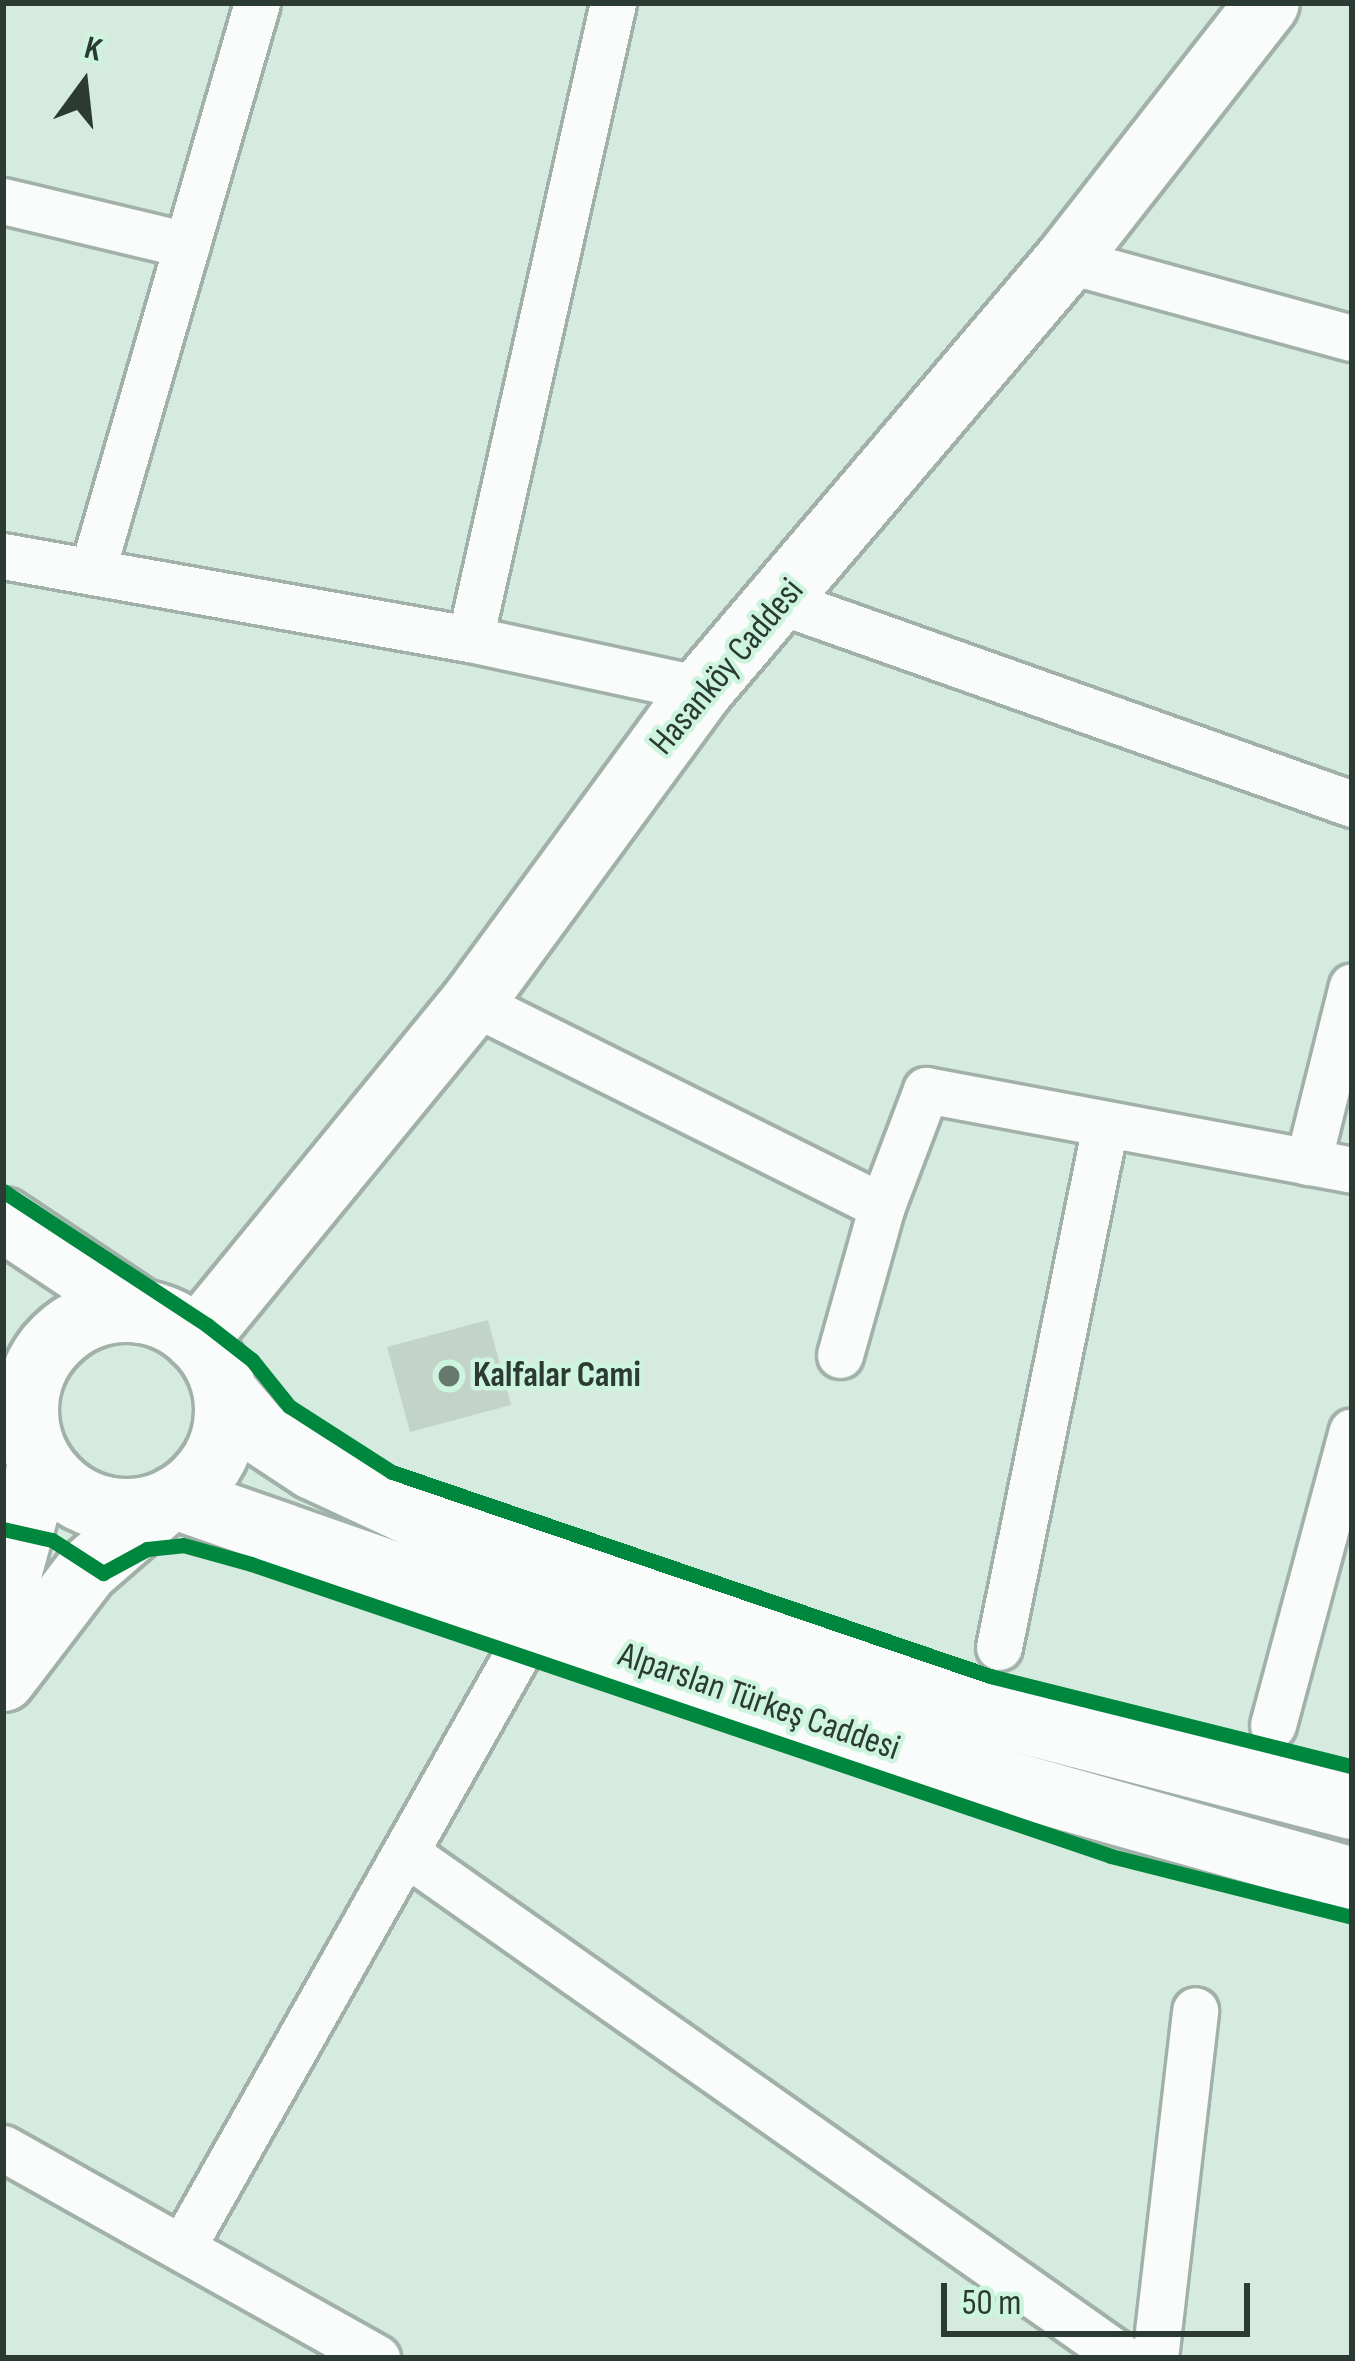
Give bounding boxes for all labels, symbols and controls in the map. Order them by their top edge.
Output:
north arrow [24,24,144,144]
text: K [80,28,106,71]
street label: Hasanköy Caddesi [641,570,813,764]
place label: Kalfalar Cami [473,1354,641,1398]
marker: Kalfalar Cami [436,1363,462,1389]
street label: Alparslan Türkeş Caddesi [613,1634,905,1770]
scale bar [947,2259,1256,2333]
text: 50 m [962,2282,1021,2325]

